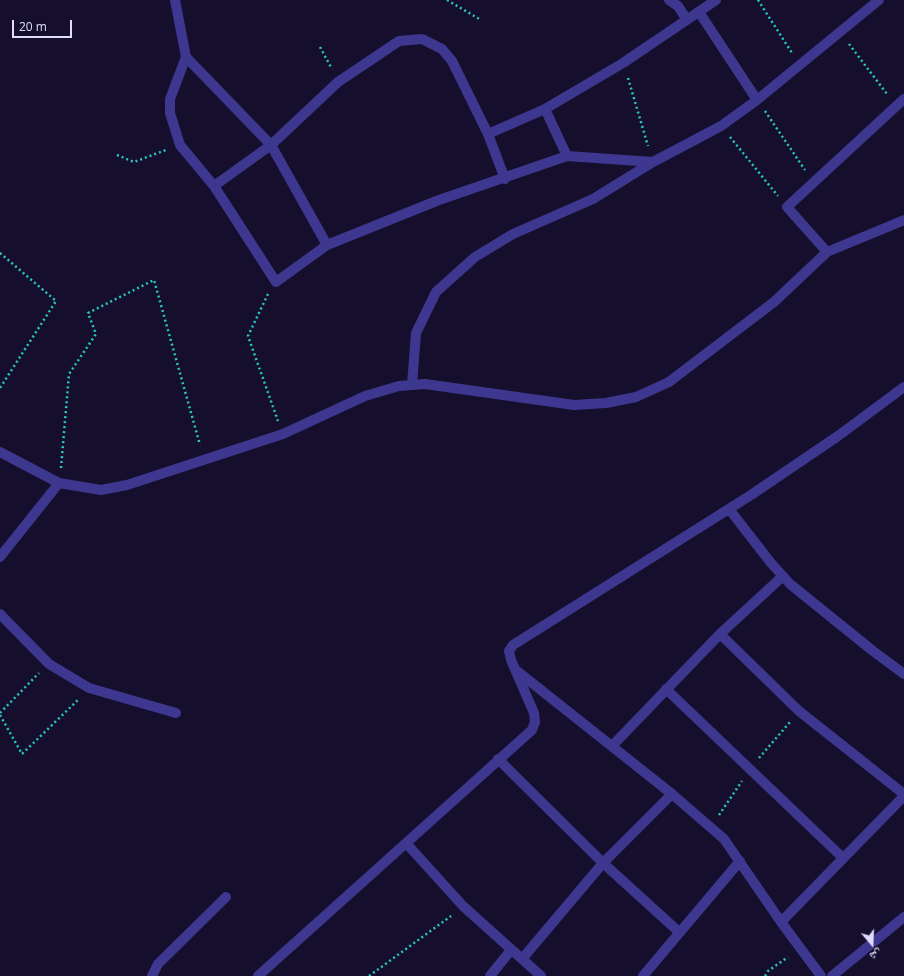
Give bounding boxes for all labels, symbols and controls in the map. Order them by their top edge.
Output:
scale bar [14,12,74,38]
text: 20 m [19,18,47,35]
north arrow [852,924,892,964]
text: ش [868,947,884,965]

